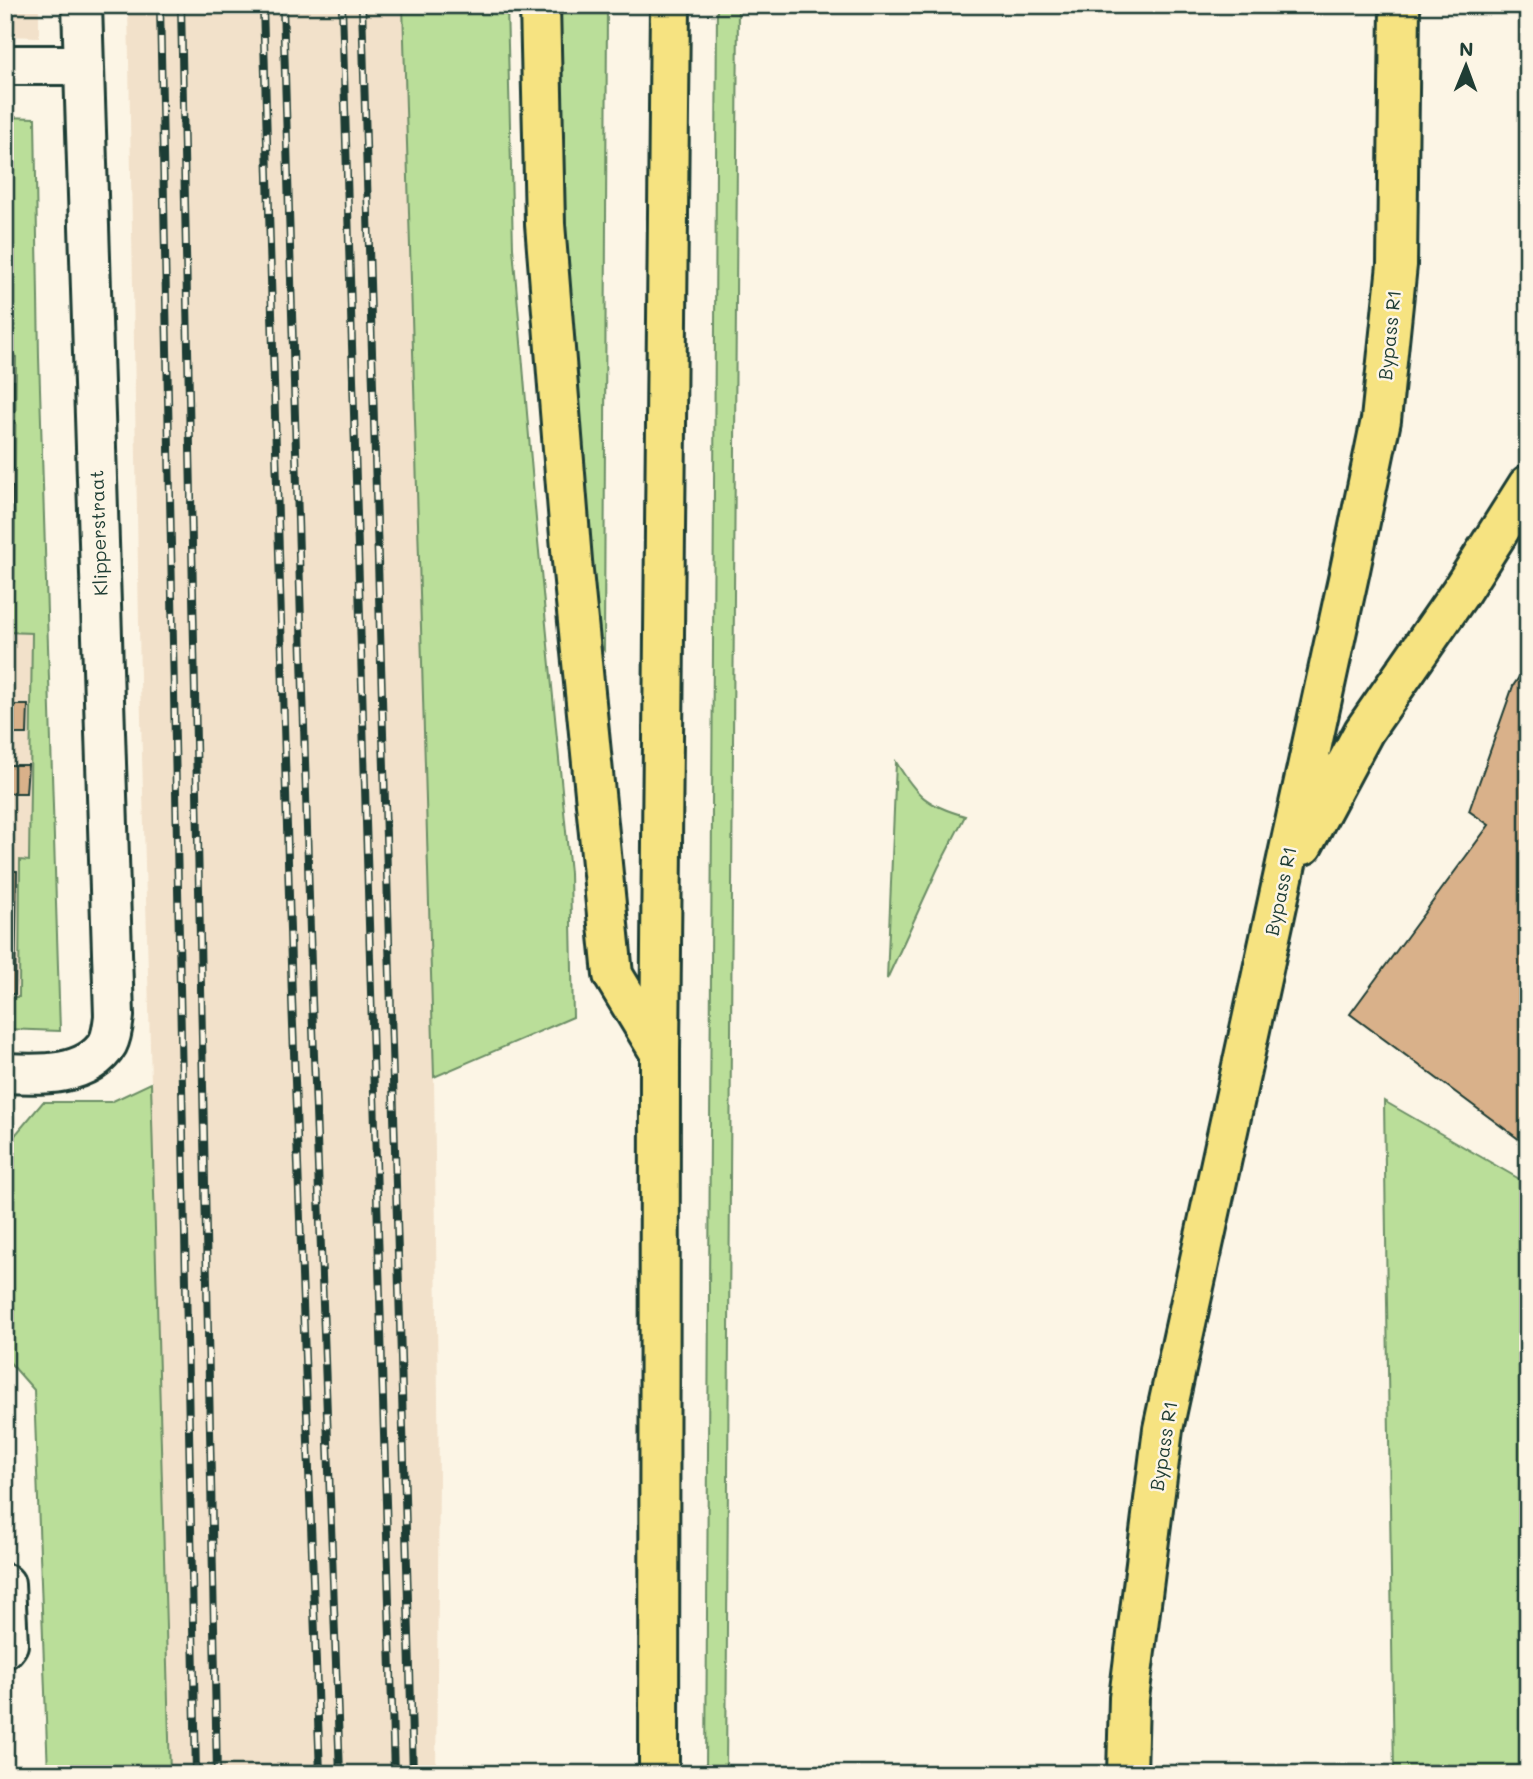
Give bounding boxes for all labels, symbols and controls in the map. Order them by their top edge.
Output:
north arrow [1432,32,1502,102]
text: N [1459,36,1474,61]
street label: Bypass R1 [1372,289,1406,381]
street label: Klipperstraat [83,470,113,596]
street label: Bypass R1 [1258,844,1302,938]
street label: Bypass R1 [1144,1399,1182,1493]

